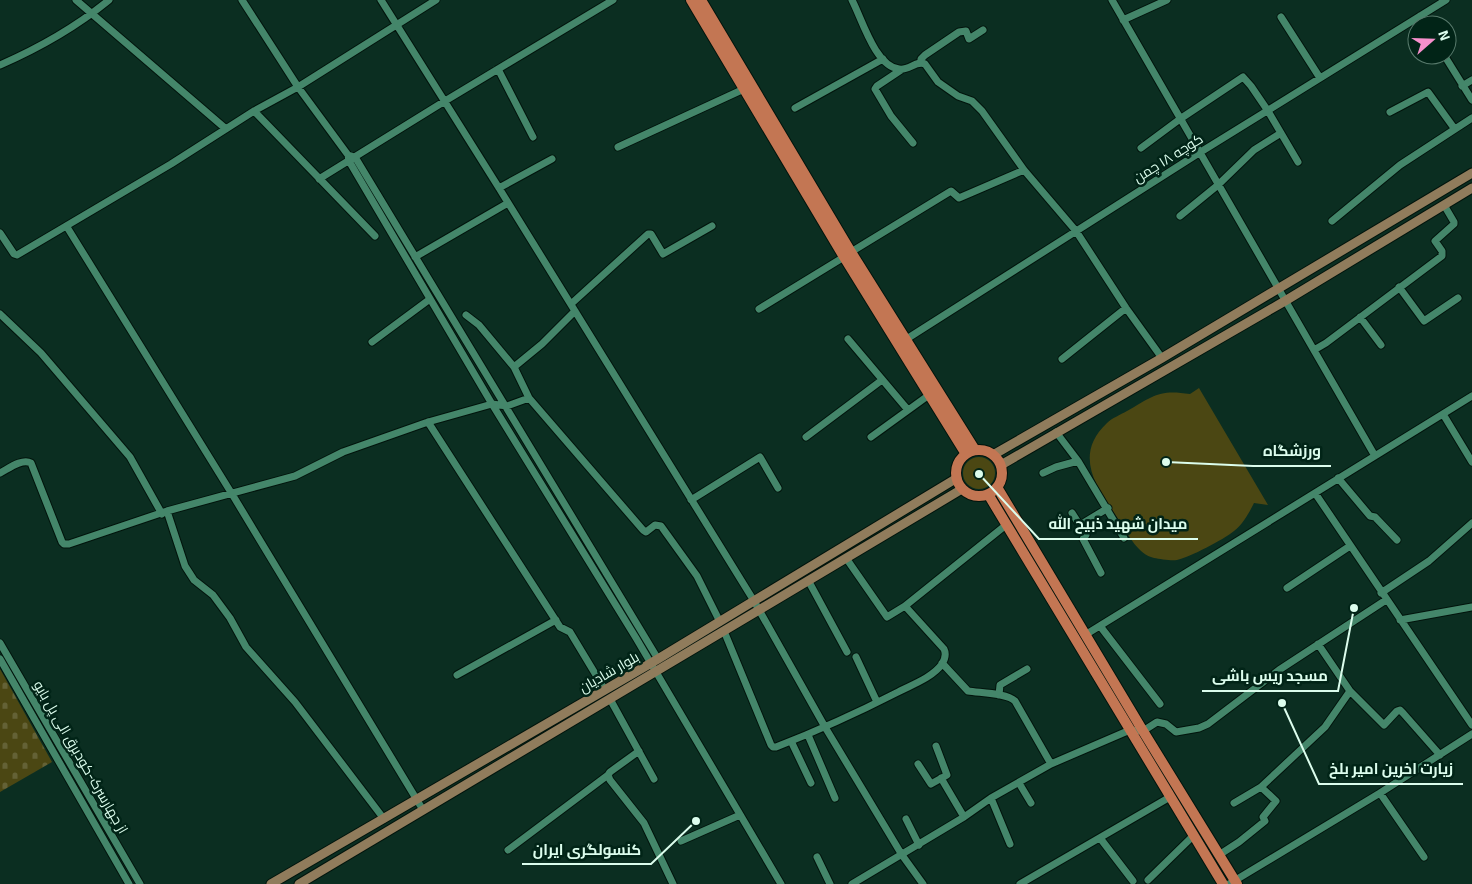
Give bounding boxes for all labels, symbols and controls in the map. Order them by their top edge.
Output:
north arrow [1407,15,1457,65]
text: N [1430,27,1458,44]
street label: كوچه ١٨ چمن [1128,126,1208,190]
callout: ورزشگاه [1253,436,1331,466]
text: ورزشگاه [1263,436,1321,465]
callout: میدان شهید ذبیح الله [1039,509,1198,539]
text: میدان شهید ذبیح الله [1049,509,1187,538]
street label: بلوار شادیان [574,644,644,700]
callout: مسجد ریس باشی [1202,661,1338,691]
text: مسجد ریس باشی [1212,661,1328,690]
street label: از جهارسرک-کودبرق الی پل بایو [26,675,136,839]
callout: زیارت اخرین امیر بلخ [1319,754,1463,784]
text: زیارت اخرین امیر بلخ [1329,754,1453,783]
callout: کنسولگری ایران [522,834,651,864]
text: کنسولگری ایران [533,835,641,864]

